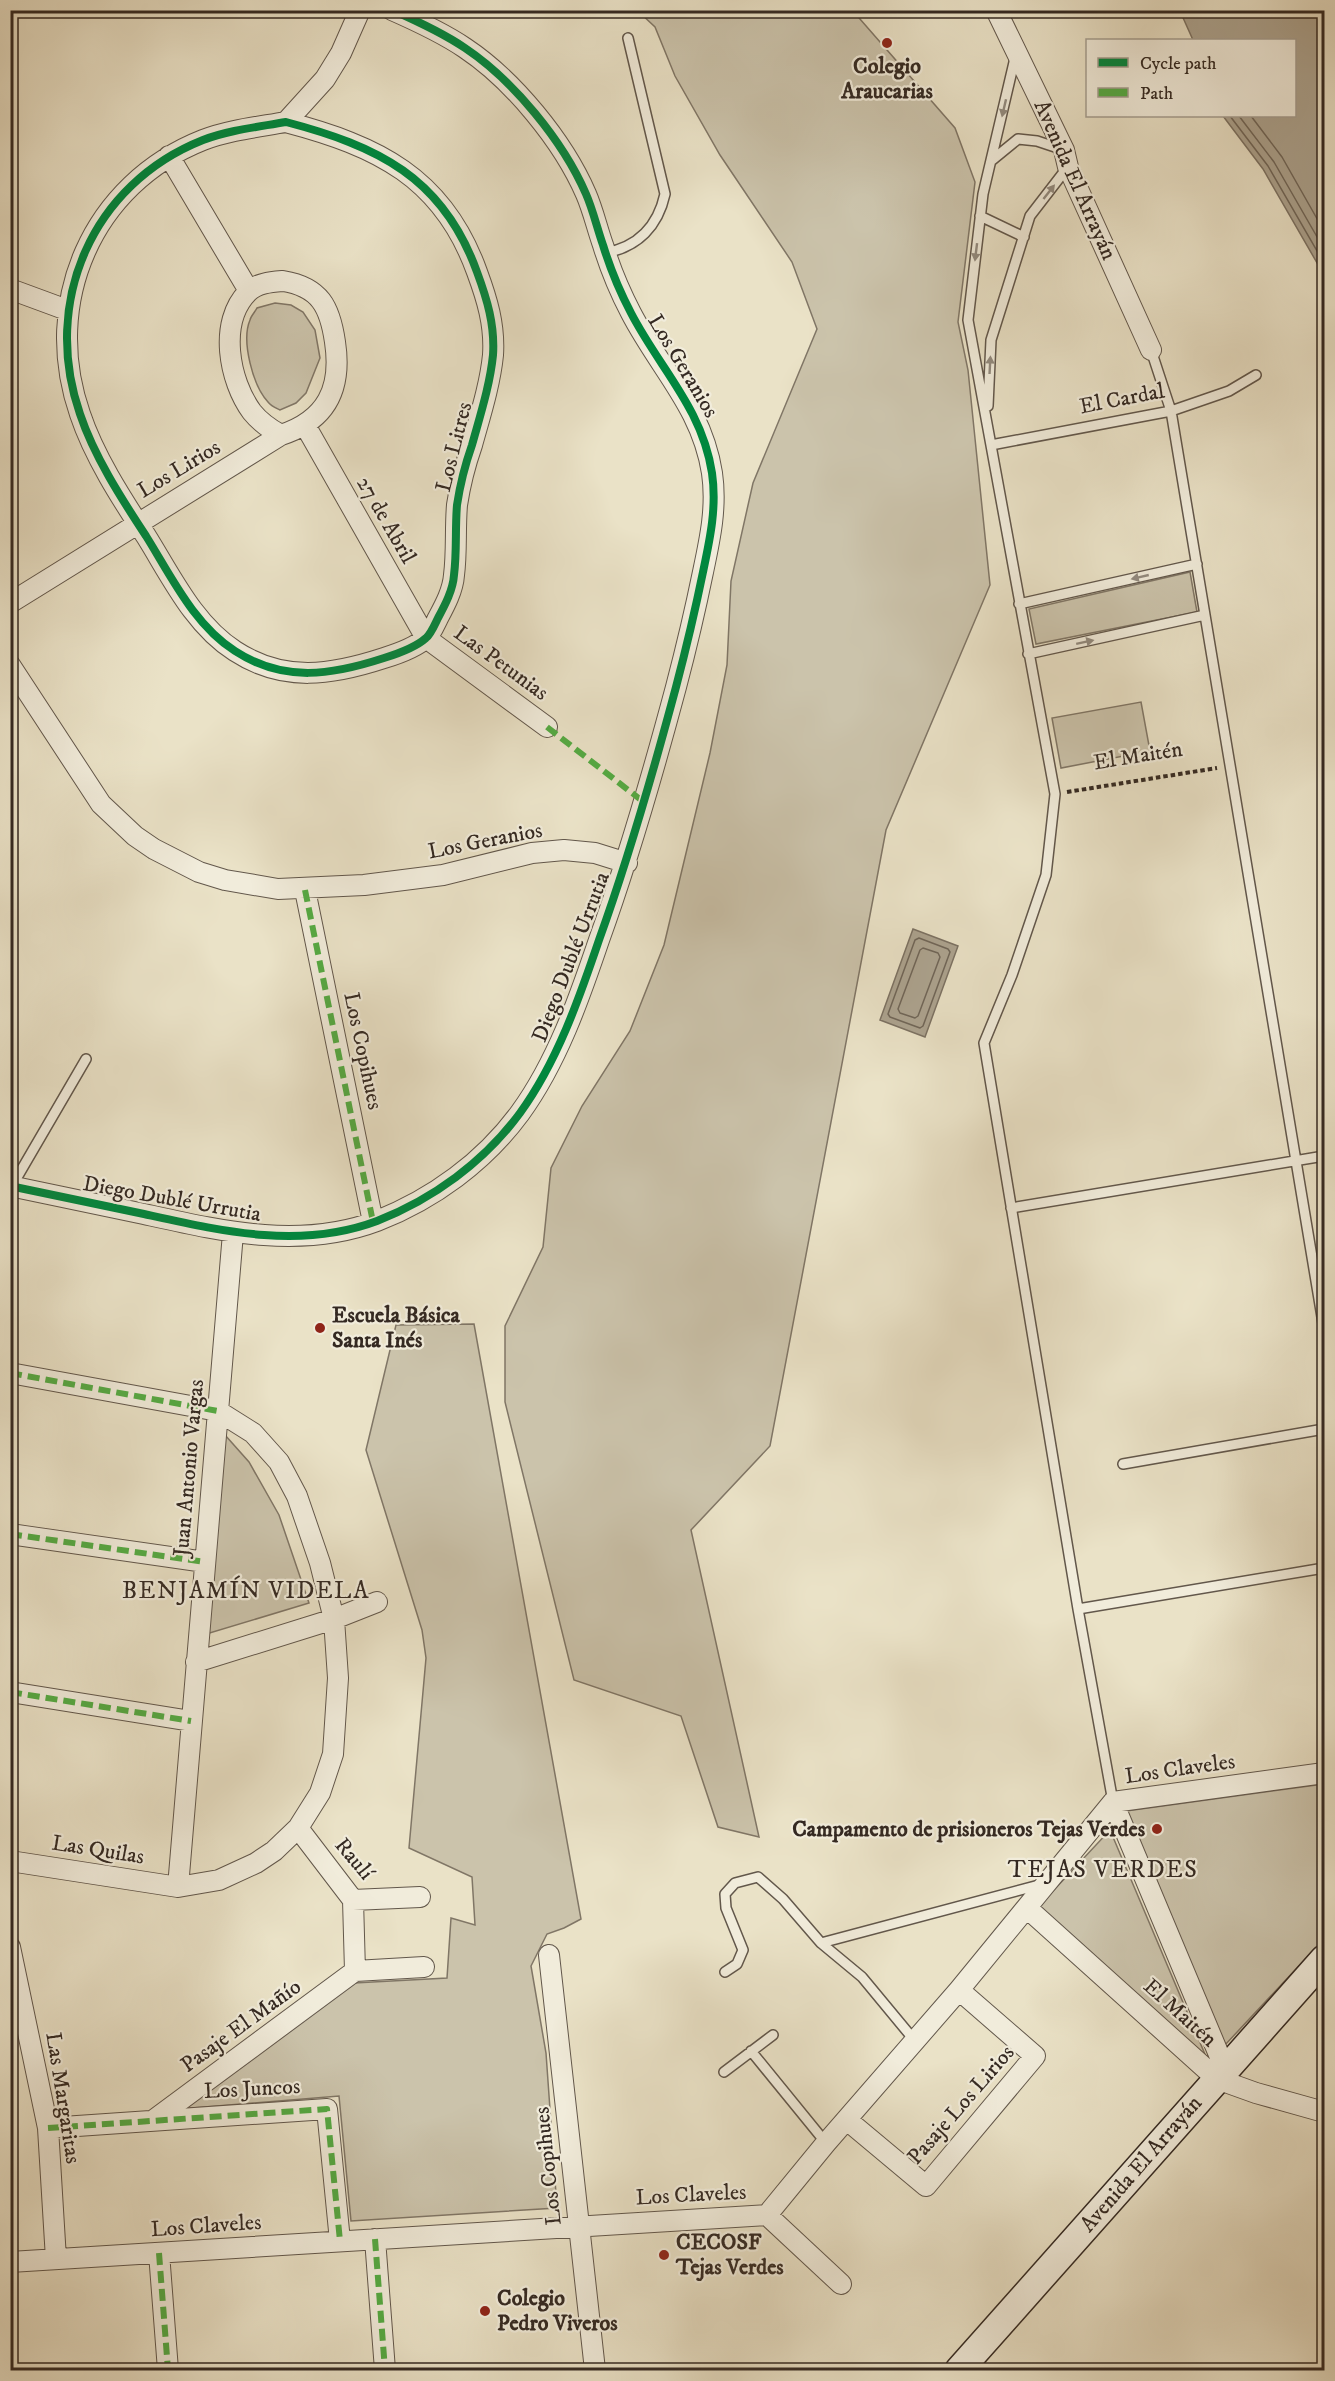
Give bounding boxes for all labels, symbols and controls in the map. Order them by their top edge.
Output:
marker: Colegio Araucarias [880,36,894,50]
legend [1086,39,1296,117]
place label: Colegio Araucarias [840,53,933,105]
text: Cycle path [1140,53,1217,75]
text: Path [1140,83,1174,105]
street label: Avenida El Arrayán [1028,96,1123,265]
one-way arrow [998,98,1008,117]
one-way arrow [1043,184,1055,199]
one-way arrow [971,243,981,262]
street label: Los Geranios [642,309,724,423]
one-way arrow [985,355,994,374]
street label: El Cardal [1077,377,1167,420]
street label: Los Litres [430,399,478,495]
street label: Los Lirios [133,434,225,504]
street label: 27 de Abril [350,472,422,569]
one-way arrow [1131,572,1149,582]
street label: Las Petunias [448,620,554,706]
one-way arrow [1076,636,1094,646]
street label: El Maitén [1092,736,1185,776]
street label: Los Geranios [426,817,544,865]
street label: Diego Dublé Urrutia [526,867,616,1046]
street label: Los Copihues [337,990,389,1112]
street label: Diego Dublé Urrutia [81,1170,264,1228]
place label: Escuela Básica Santa Inés [332,1302,461,1354]
marker: Escuela Básica Santa Inés [313,1321,327,1335]
street label: Juan Antonio Vargas [168,1378,210,1560]
district label: BENJAMÍN VIDELA [122,1575,370,1606]
street label: Los Claveles [1123,1748,1237,1790]
place label: Campamento de prisioneros Tejas Verdes [792,1816,1146,1844]
marker: Campamento de prisioneros Tejas Verdes [1150,1822,1164,1836]
street label: Las Quilas [50,1829,146,1871]
street label: Raulí [329,1832,380,1887]
district label: TEJAS VERDES [1008,1855,1198,1885]
street label: Pasaje El Mañío [176,1973,306,2079]
street label: El Maitén [1138,1973,1223,2053]
street label: Las Margaritas [39,2030,87,2166]
street label: Pasaje Los Lirios [902,2040,1020,2170]
street label: Los Juncos [203,2073,301,2105]
street label: Avenida El Arrayán [1074,2090,1208,2238]
street label: Los Copihues [528,2105,568,2227]
street label: Los Claveles [635,2179,747,2211]
street label: Los Claveles [150,2209,262,2243]
place label: CECOSF Tejas Verdes [675,2229,784,2282]
marker: CECOSF Tejas Verdes [657,2248,671,2262]
place label: Colegio Pedro Viveros [497,2285,618,2337]
marker: Colegio Pedro Viveros [478,2304,492,2318]

